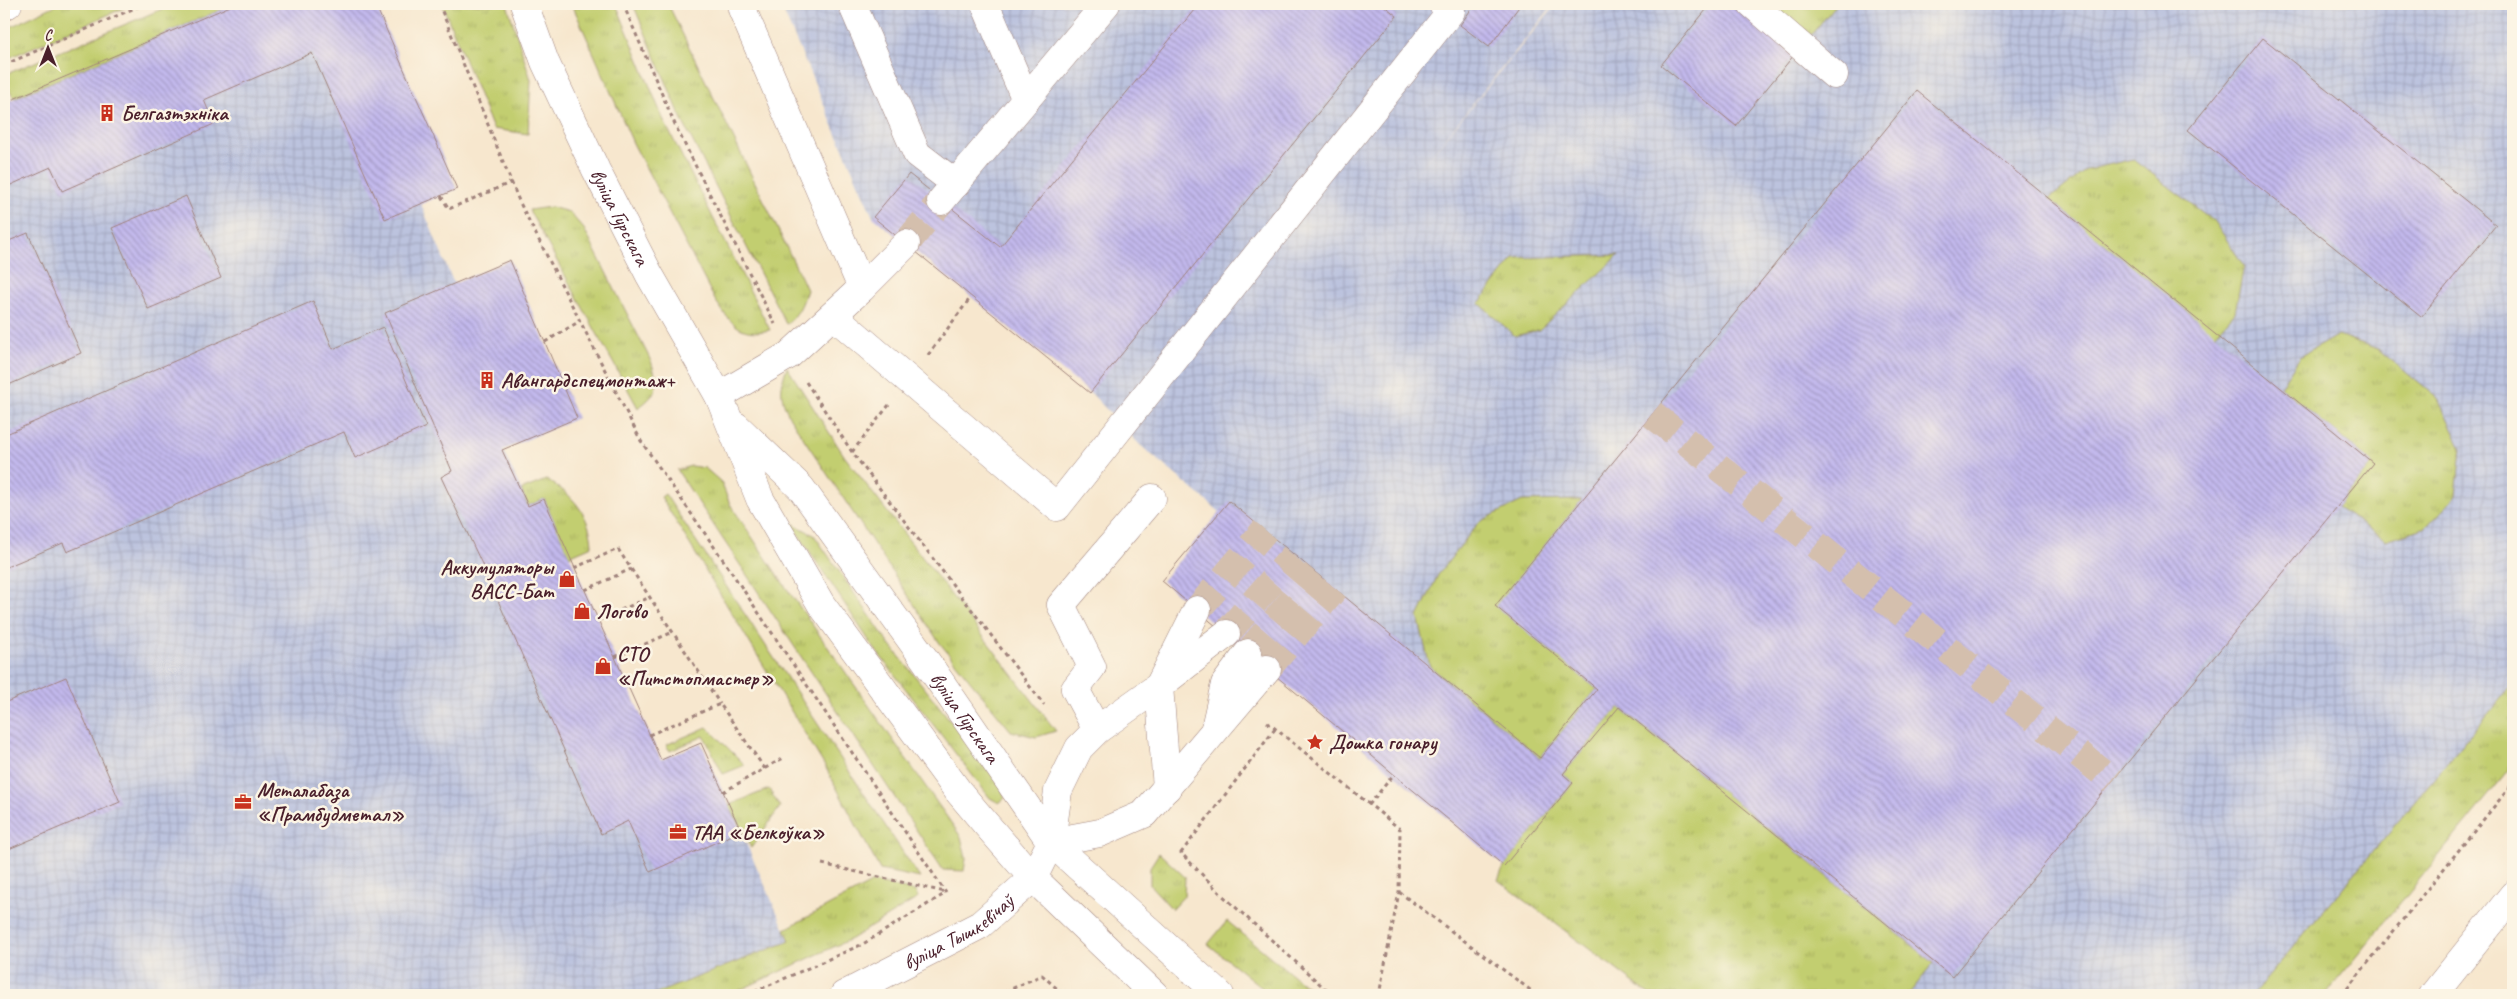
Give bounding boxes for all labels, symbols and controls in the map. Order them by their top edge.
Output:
north arrow [22,22,72,72]
text: С [45,27,54,44]
place label: Белгазтэхніка [121,100,229,126]
building icon: Белгазтэхніка [97,103,117,123]
street label: вуліца Гурскага [585,164,656,272]
place label: Авангардспецмонтаж+ [501,367,676,393]
building icon: Авангардспецмонтаж+ [477,370,497,390]
place label: Аккумуляторы ВАСС-Бат [440,554,555,604]
shop icon: Аккумуляторы ВАСС-Бат [557,569,577,589]
place label: Логово [596,598,649,624]
shop icon: Логово [572,601,592,621]
place label: СТО «Питстопмастер» [617,641,774,691]
shop icon: СТО «Питстопмастер» [593,656,613,676]
street label: вуліца Гурскага [924,667,1007,770]
place label: Дошка гонару [1329,729,1439,756]
place icon: Дошка гонару [1305,732,1325,752]
place label: Металабаза «Прамбудметал» [257,777,404,828]
office icon: Металабаза «Прамбудметал» [233,792,253,812]
place label: ТАА «Белкоўка» [692,819,825,845]
office icon: ТАА «Белкоўка» [668,822,688,842]
street label: вуліца Тышкевічаў [899,887,1020,975]

